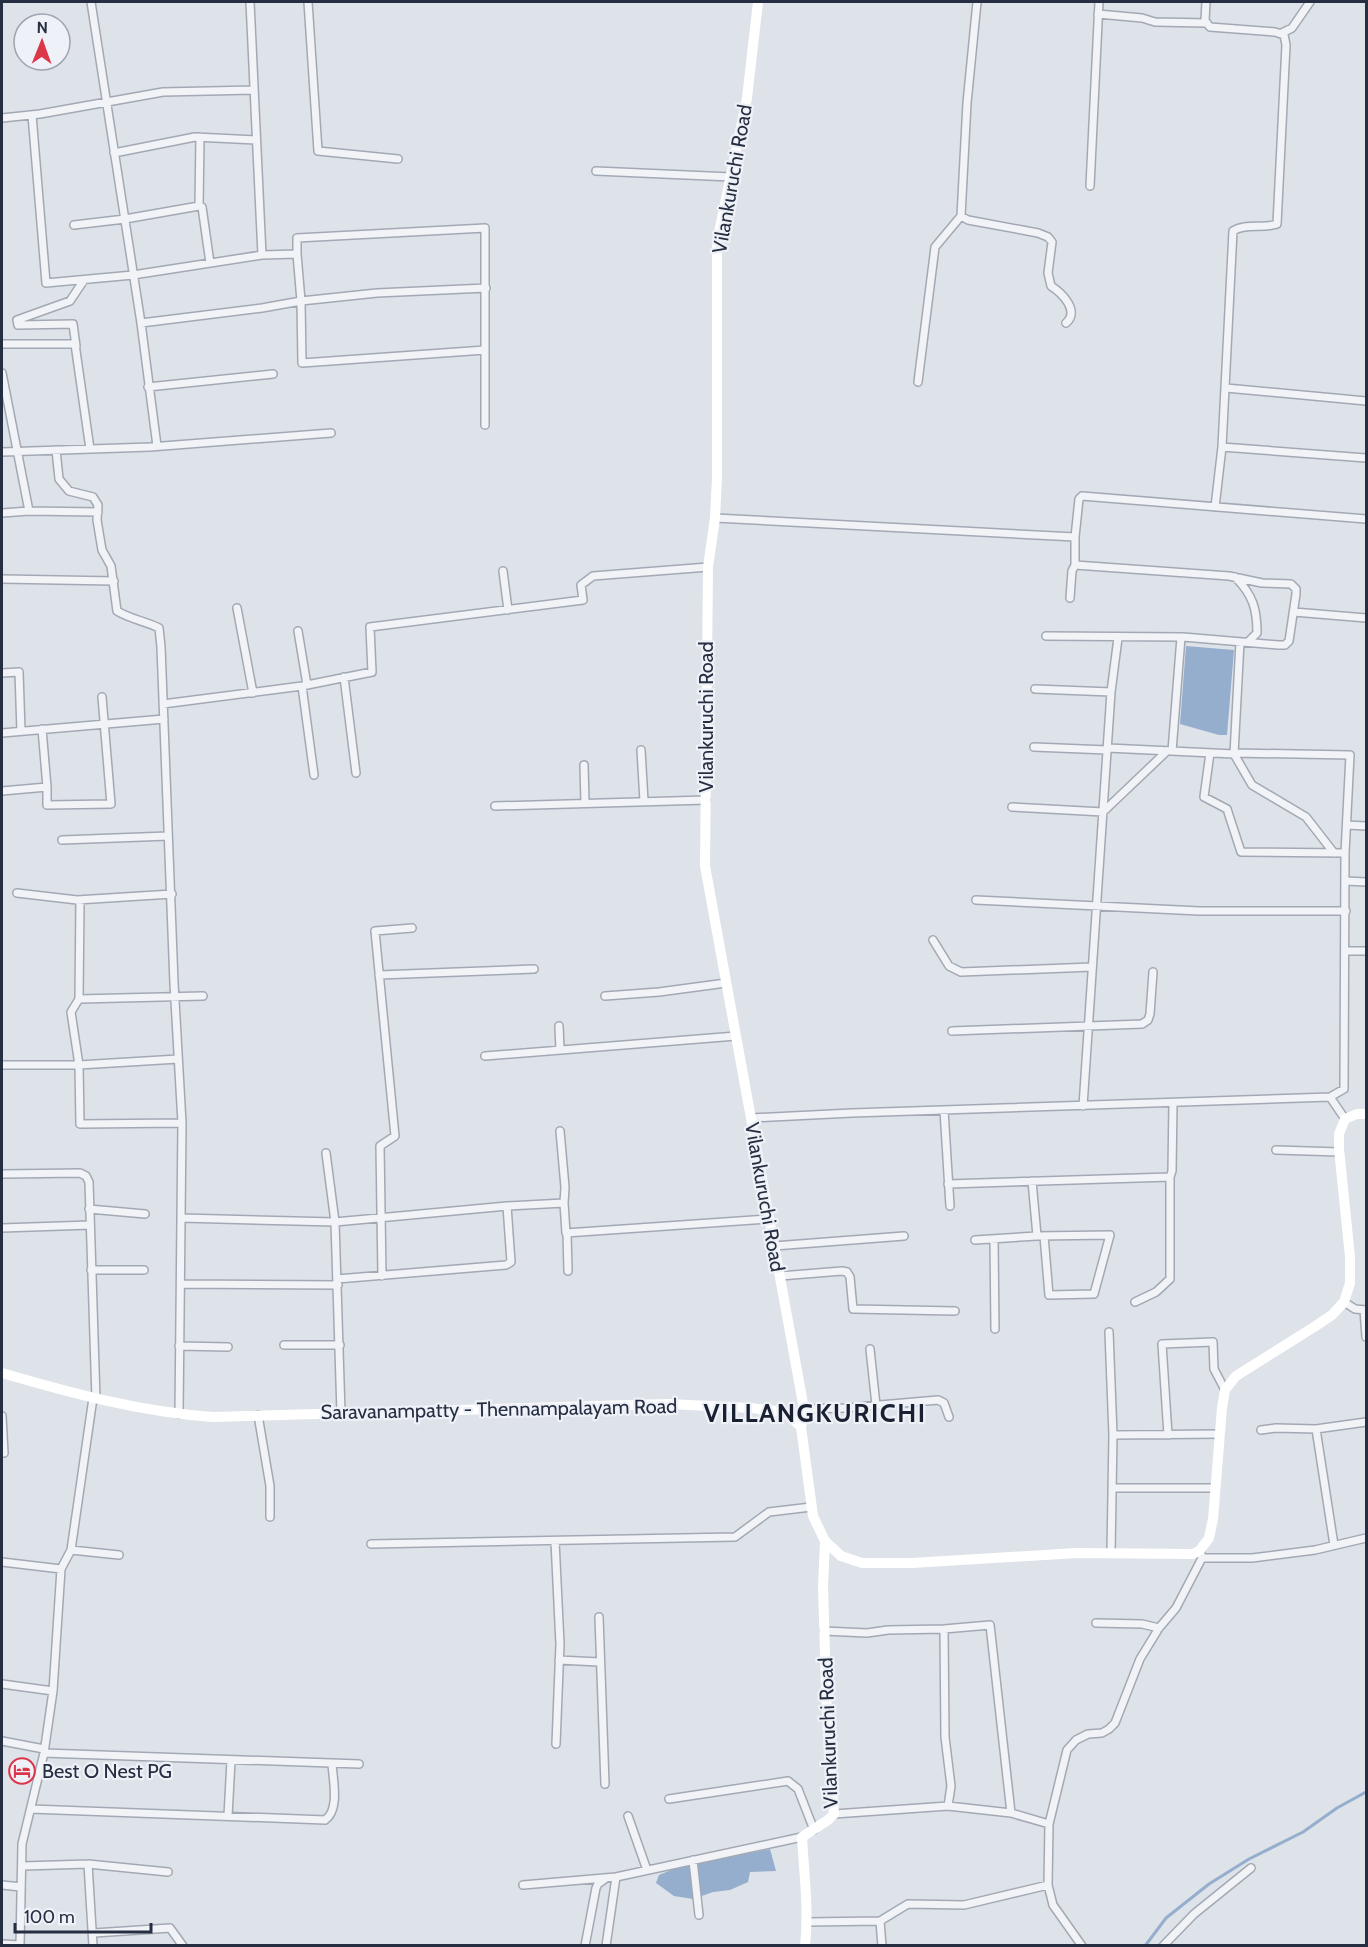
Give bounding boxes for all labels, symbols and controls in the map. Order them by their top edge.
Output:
north arrow [12,12,72,72]
text: N [36,18,48,37]
street label: Vilankuruchi Road [707,103,757,255]
street label: Vilankuruchi Road [694,641,718,793]
street label: Vilankuruchi Road [740,1121,790,1273]
street label: Saravanampatty - Thennampalayam Road [320,1394,678,1424]
district label: VILLANGKURICHI [703,1397,927,1429]
street label: Vilankuruchi Road [813,1657,843,1809]
hotel icon: Best O Nest PG [7,1756,37,1786]
place label: Best O Nest PG [42,1759,172,1783]
scale bar [15,1896,152,1934]
text: 100 m [24,1906,75,1928]

